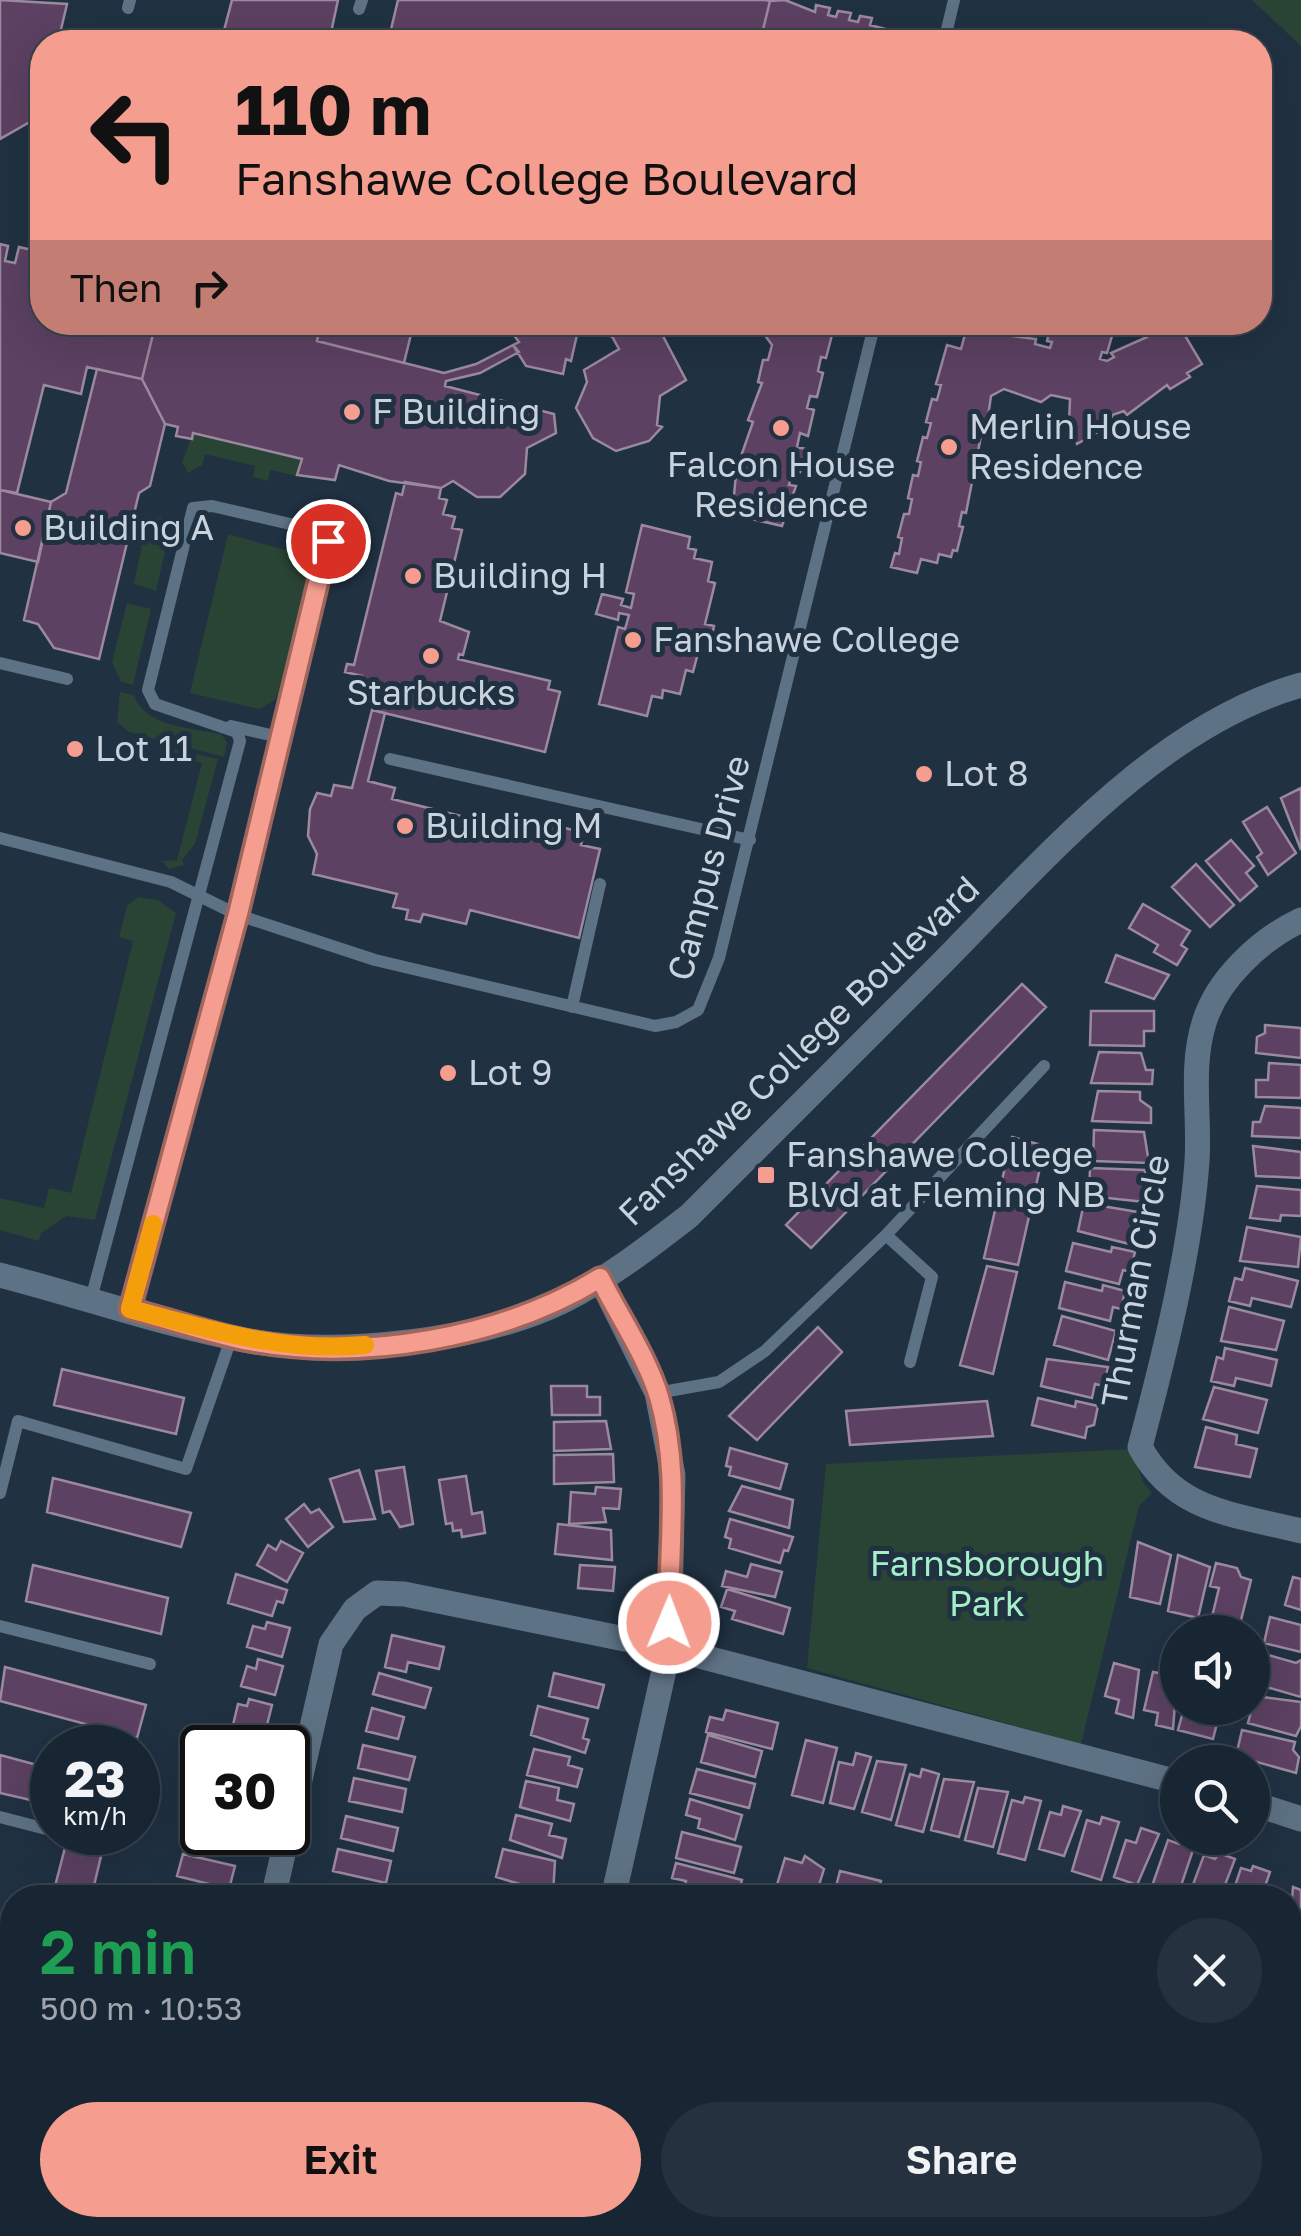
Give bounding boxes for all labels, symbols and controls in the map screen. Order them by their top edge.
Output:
text: 110 m [235,66,431,150]
icon: left [70,70,200,200]
text: Fanshawe College Boulevard [235,151,858,205]
icon: right [182,260,237,315]
text: Then [70,265,162,310]
place label: F Building [372,390,540,432]
marker: F Building [341,401,363,423]
place label: Merlin House Residence [969,405,1192,487]
marker: Falcon House Residence [770,417,792,439]
marker: Merlin House Residence [938,436,960,458]
place label: Falcon House Residence [667,443,895,525]
pin [286,499,371,584]
place label: Building A [43,506,214,548]
icon: arrive [301,514,356,569]
marker: Building A [12,517,34,539]
place label: Building H [433,554,607,596]
marker: Building H [402,565,424,587]
place label: Fanshawe College [653,618,960,660]
marker: Fanshawe College [622,629,644,651]
marker: Starbucks [420,645,442,667]
place label: Starbucks [346,671,516,713]
place label: Lot 11 [95,727,192,769]
marker: Lot 11 [64,738,86,760]
street label: Campus Drive [658,751,758,985]
place label: Lot 8 [944,752,1029,794]
marker: Lot 8 [913,763,935,785]
place label: Building M [425,804,603,846]
marker: Building M [394,815,416,837]
street label: Fanshawe College Boulevard [609,867,987,1234]
place label: Lot 9 [468,1051,553,1093]
marker: Lot 9 [437,1062,459,1084]
place label: Fanshawe College Blvd at Fleming NB [786,1133,1105,1215]
street label: Thurman Circle [1092,1151,1178,1410]
marker: Fanshawe College Blvd at Fleming NB [755,1164,777,1186]
park label: Farnsborough Park [870,1542,1104,1624]
position arrow [617,1571,721,1675]
map controls [1160,1615,1270,1855]
button: sound [1160,1615,1270,1725]
speed limit sign: 30 [180,1725,310,1855]
button: search [1160,1745,1270,1855]
text: 23 [64,1748,125,1808]
text: km/h [63,1800,127,1831]
text: 2 min [40,1915,196,1987]
button: close [1157,1918,1262,2023]
text: 500 m · 10:53 [40,1989,242,2027]
button: Exit [40,2102,641,2217]
button: Share [661,2102,1262,2217]

